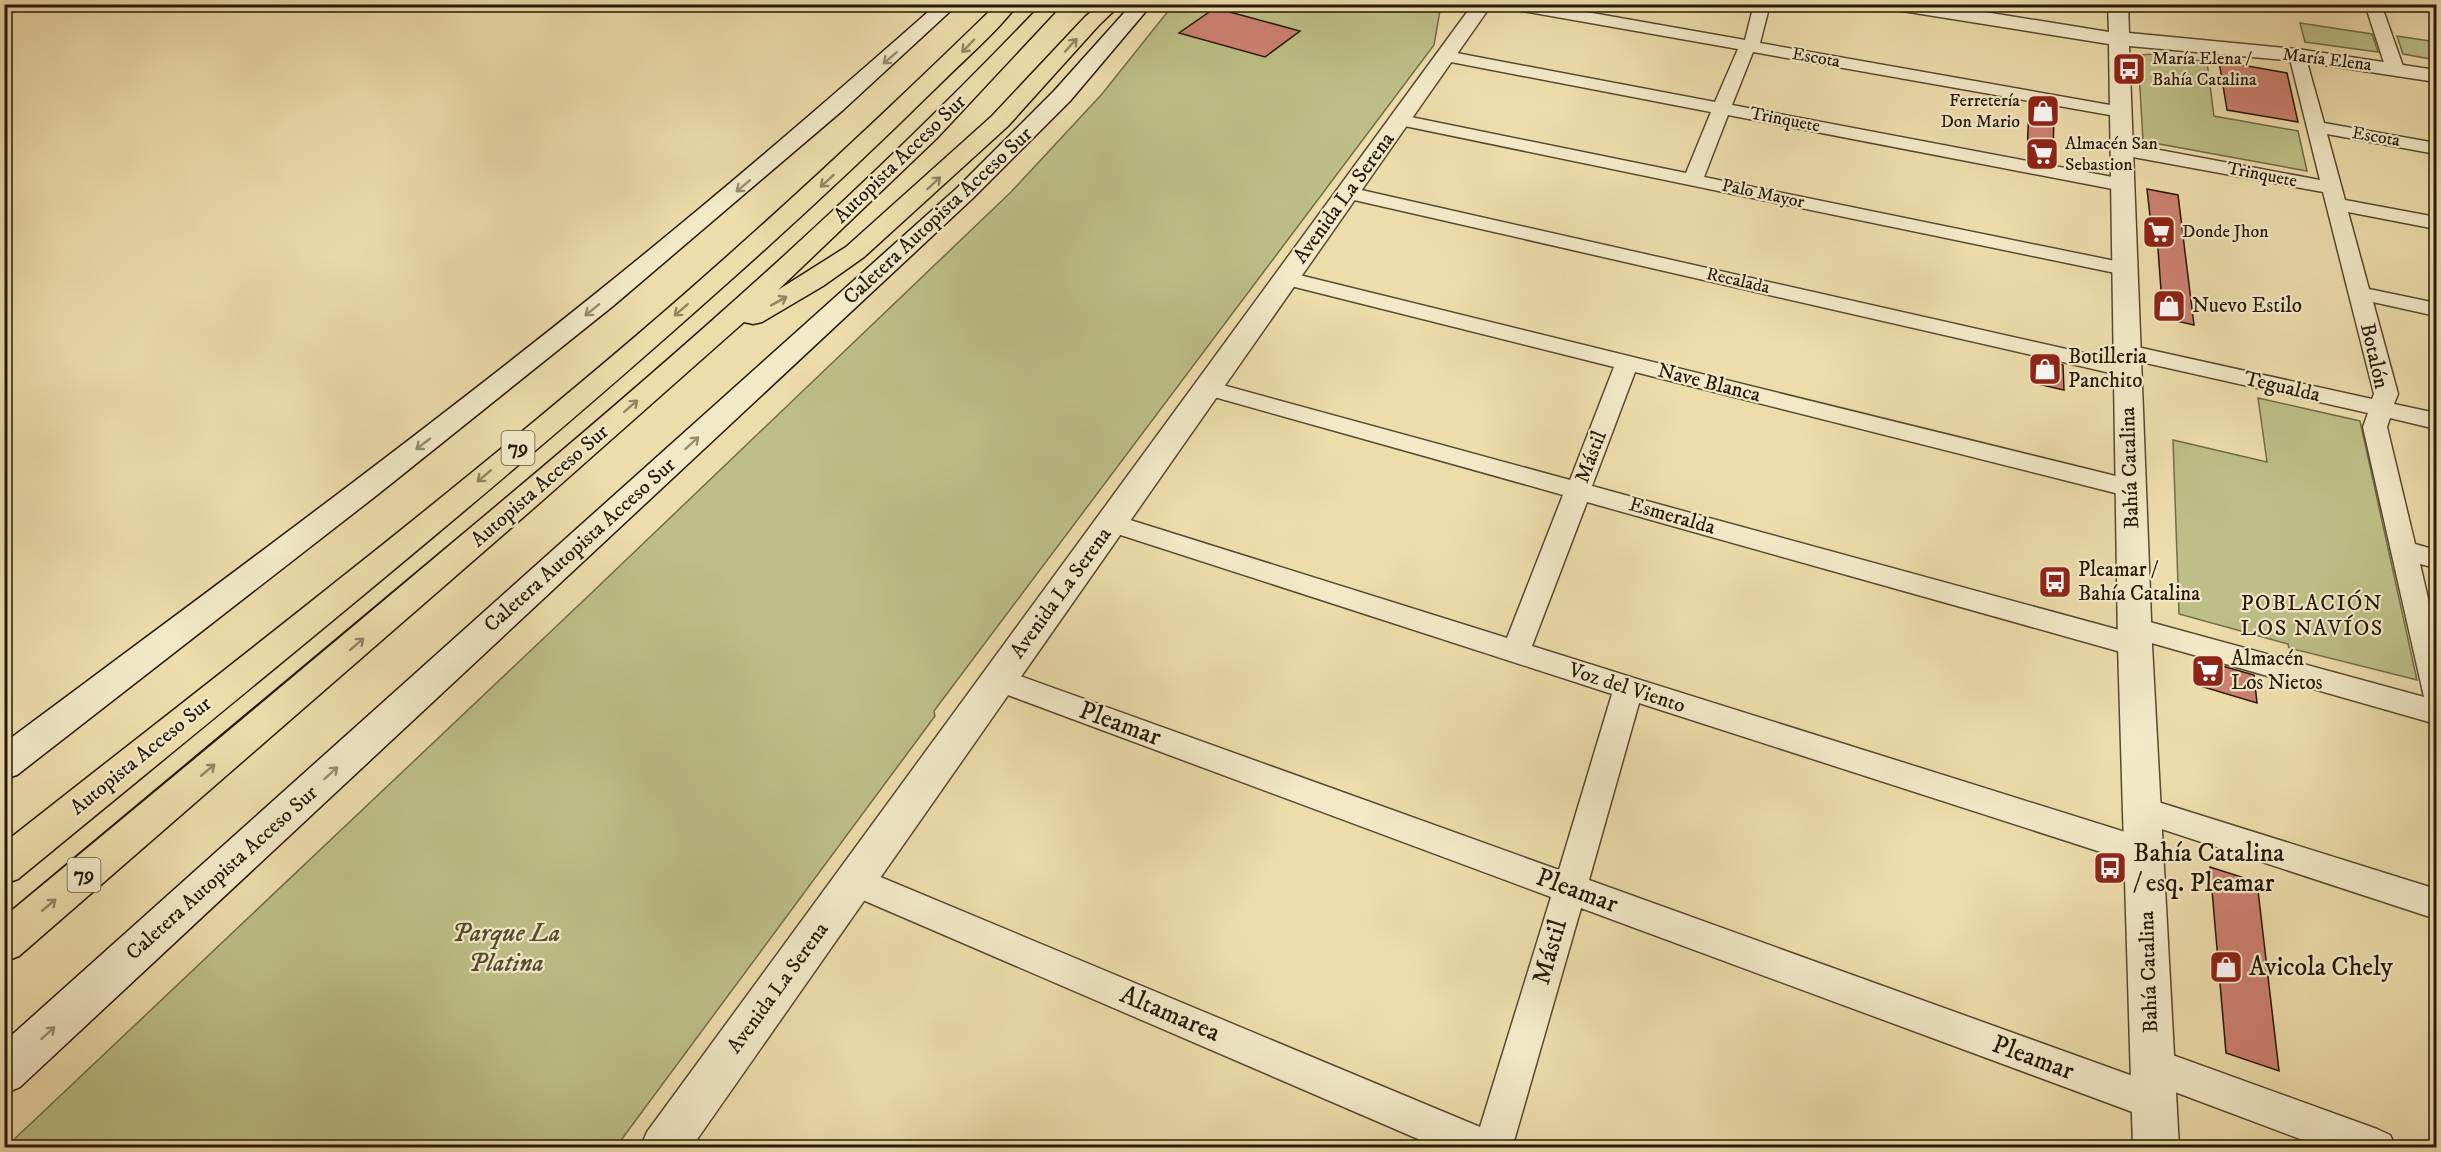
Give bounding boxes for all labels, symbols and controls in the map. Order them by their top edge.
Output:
one-way arrow [1064,38,1078,53]
one-way arrow [961,39,976,54]
street label: Escota [1790,43,1842,73]
street label: María Elena [2281,44,2373,76]
place label: María Elena / Bahía Catalina [2152,48,2257,91]
one-way arrow [883,51,898,65]
bus stop icon: María Elena / Bahía Catalina [2111,51,2147,87]
street label: Autopista Acceso Sur [828,89,972,229]
place label: Ferretería Don Mario [1940,90,2020,133]
shop icon: Ferretería Don Mario [2025,93,2061,129]
street label: Trinquete [1748,102,1822,138]
street label: Caletera Autopista Acceso Sur [838,121,1038,310]
street label: Escota [2350,122,2402,152]
street label: Avenida La Serena [1288,127,1400,269]
place label: Almacén San Sebastion [2065,133,2159,176]
supermarket icon: Almacén San Sebastion [2024,136,2060,172]
street label: Trinquete [2225,157,2299,193]
one-way arrow [820,174,835,188]
street label: Palo Mayor [1720,175,1807,214]
one-way arrow [926,176,941,190]
one-way arrow [736,179,751,193]
supermarket icon: Donde Jhon [2141,214,2177,250]
place label: Donde Jhon [2182,221,2269,243]
street label: Recalada [1704,263,1772,299]
shop icon: Nuevo Estilo [2151,288,2187,324]
place label: Nuevo Estilo [2192,293,2302,319]
one-way arrow [770,295,787,307]
one-way arrow [584,303,600,316]
one-way arrow [674,303,689,317]
street label: Botalón [2354,321,2394,391]
place label: Botilleria Panchito [2068,344,2147,394]
shop icon: Botilleria Panchito [2027,351,2063,387]
street label: Nave Blanca [1655,358,1763,408]
street label: Tegualda [2241,366,2323,408]
one-way arrow [623,399,638,413]
street label: Bahía Catalina [2115,406,2145,530]
street label: Autopista Acceso Sur [466,419,614,553]
street label: Mástil [1569,427,1613,487]
road number: 79 [502,431,534,465]
one-way arrow [684,436,699,450]
one-way arrow [415,438,431,450]
street label: Caletera Autopista Acceso Sur [479,452,681,638]
one-way arrow [476,470,492,483]
street label: Esmeralda [1626,491,1718,541]
street label: Avenida La Serena [1005,522,1117,664]
place label: Pleamar / Bahía Catalina [2078,557,2200,607]
bus stop icon: Pleamar / Bahía Catalina [2037,564,2073,600]
district label: POBLACIÓN LOS NAVÍOS [2240,589,2384,642]
one-way arrow [349,637,364,651]
place label: Almacén Los Nietos [2231,646,2323,696]
supermarket icon: Almacén Los Nietos [2190,653,2226,689]
street label: Voz del Viento [1564,657,1689,719]
street label: Autopista Acceso Sur [65,691,217,821]
street label: Pleamar [1075,694,1166,754]
one-way arrow [200,764,216,777]
one-way arrow [323,766,338,780]
street label: Caletera Autopista Acceso Sur [121,780,323,966]
place label: Bahía Catalina / esq. Pleamar [2133,837,2284,900]
bus stop icon: Bahía Catalina / esq. Pleamar [2092,850,2128,886]
road number: 79 [68,858,100,892]
street label: Pleamar [1532,861,1623,921]
one-way arrow [41,898,56,912]
street label: Bahía Catalina [2134,910,2164,1034]
street label: Mástil [1525,915,1575,988]
park label: Parque La Platina [452,917,560,980]
street label: Avenida La Serena [722,917,834,1059]
shop icon: Avicola Chely [2208,949,2244,985]
place label: Avicola Chely [2249,951,2393,984]
street label: Altamarea [1115,978,1225,1050]
one-way arrow [40,1025,55,1040]
street label: Pleamar [1988,1028,2079,1088]

